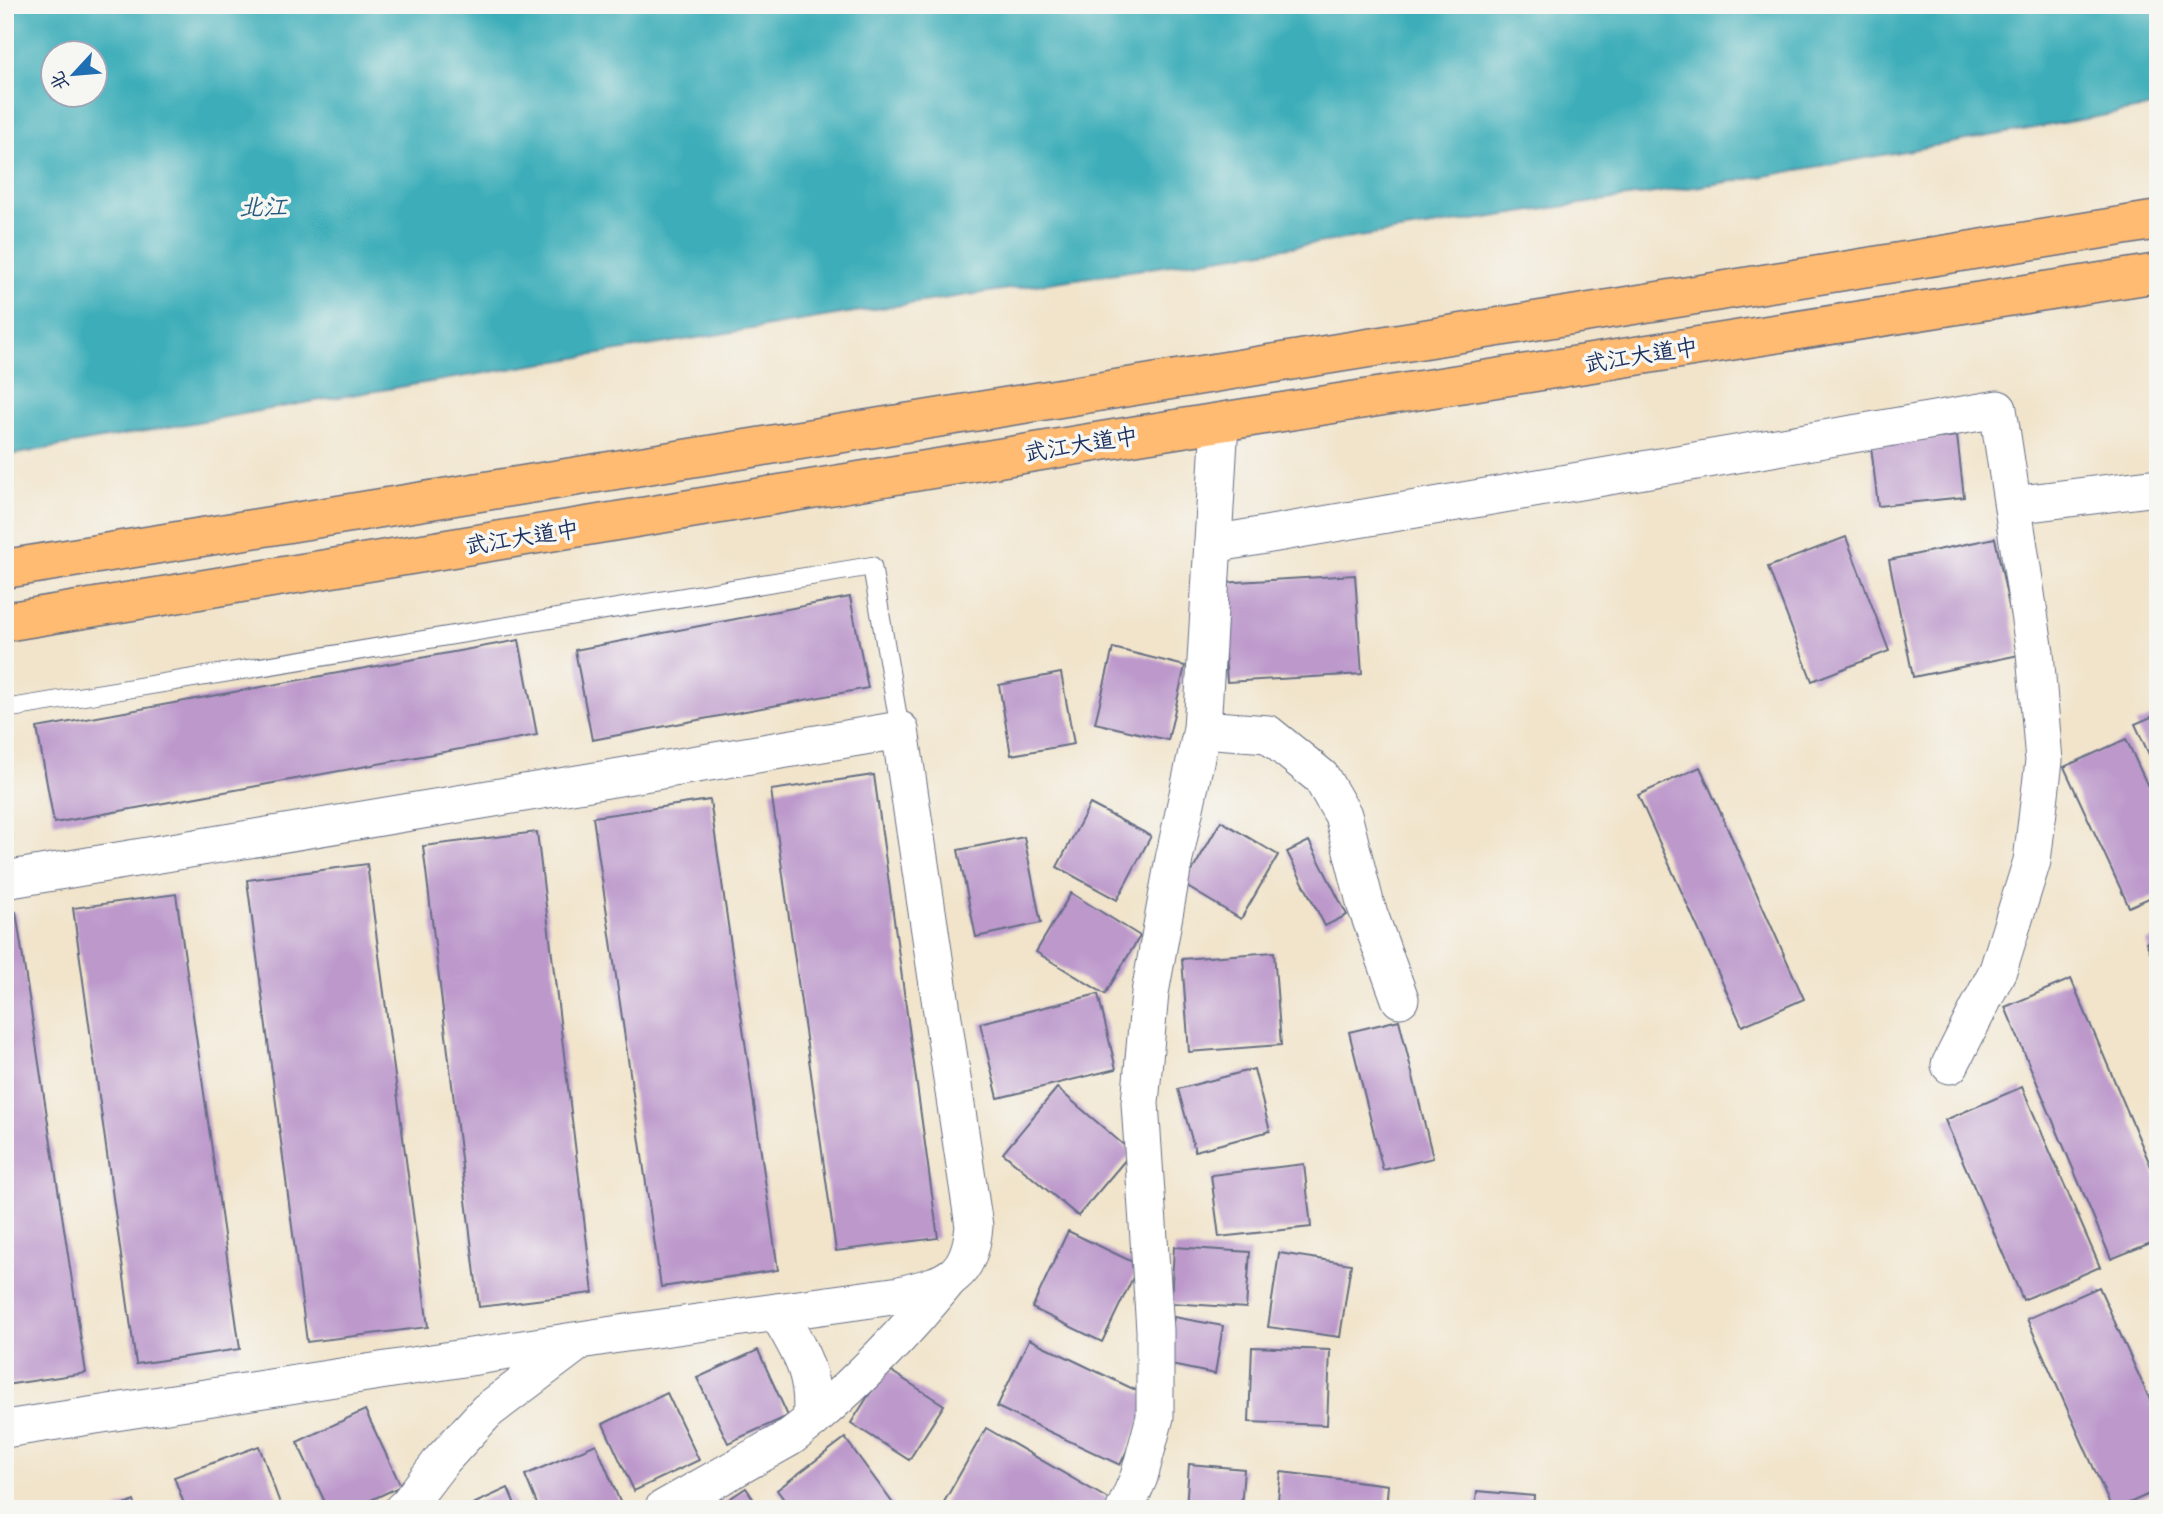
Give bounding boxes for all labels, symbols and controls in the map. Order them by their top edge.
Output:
north arrow [38,38,108,108]
text: 北 [43,67,75,96]
water label: 北江 [239,190,288,222]
street label: 武江大道中 [1582,330,1700,379]
street label: 武江大道中 [1022,419,1140,468]
street label: 武江大道中 [463,512,581,561]

